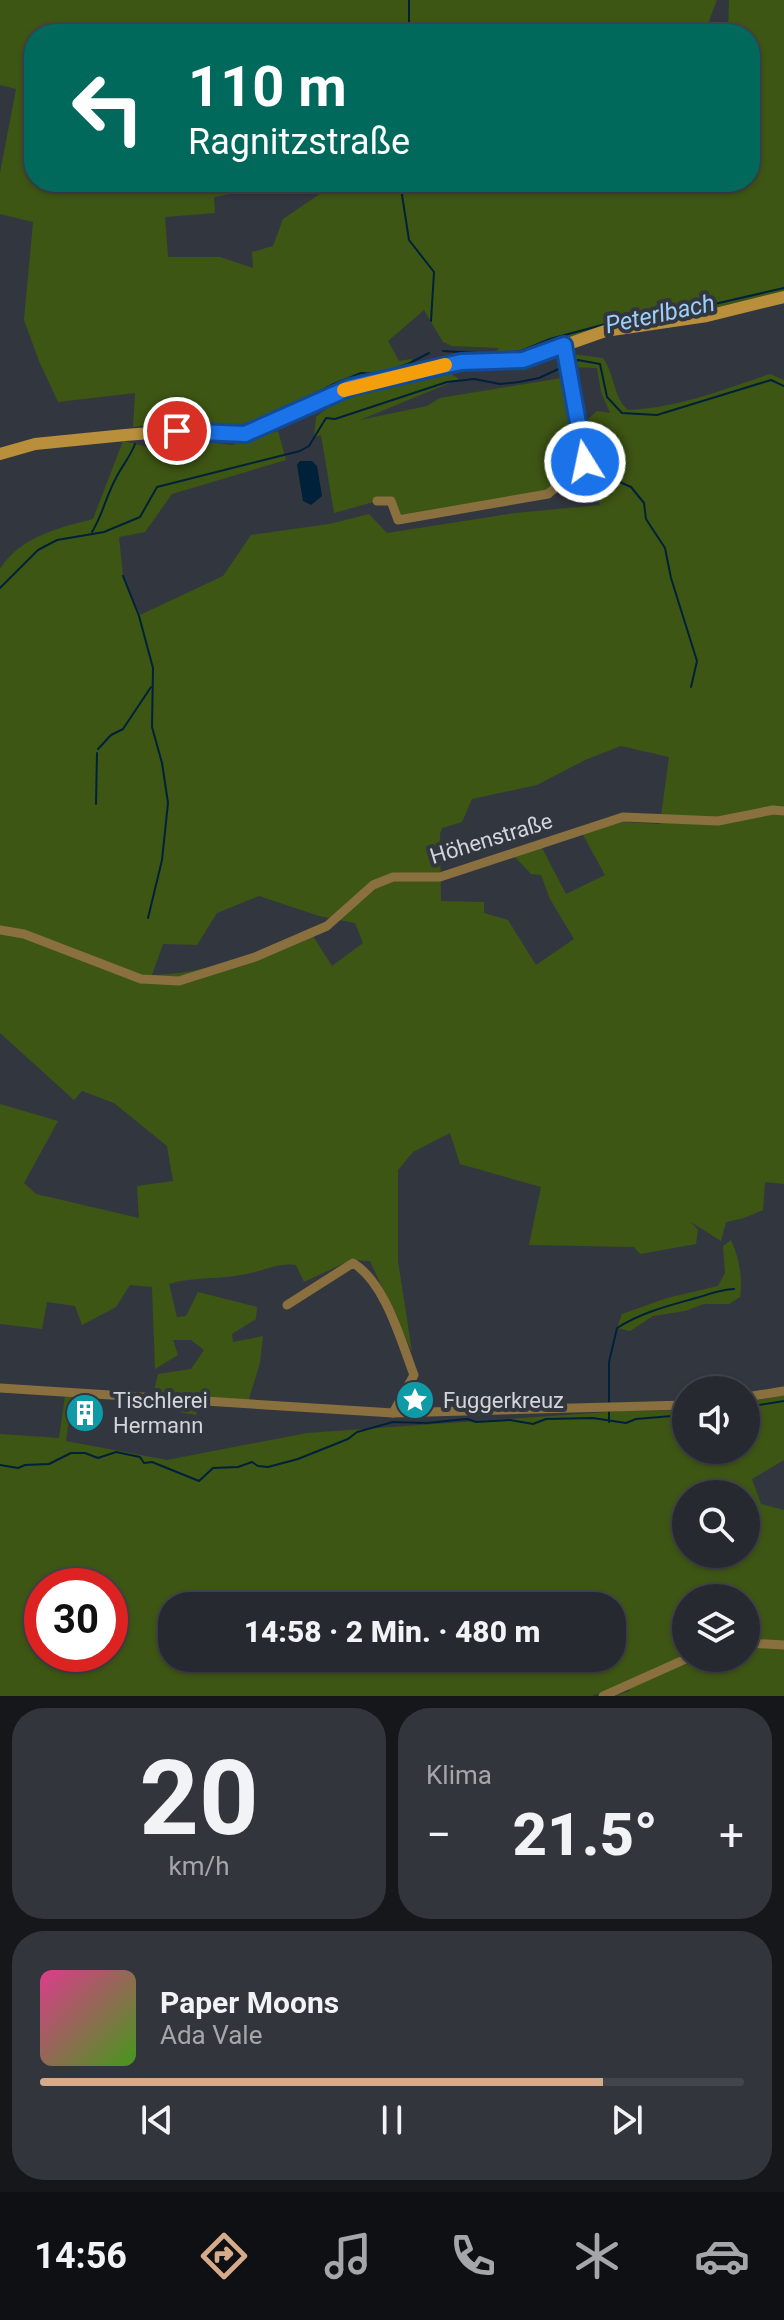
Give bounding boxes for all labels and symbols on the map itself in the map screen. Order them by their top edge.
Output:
water label: Peterlbach [603,289,717,339]
pin [143,397,211,465]
position arrow [543,420,627,504]
street label: Höhenstraße [427,808,555,869]
place icon: Fuggerkreuz [394,1379,436,1421]
place label: Tischlerei Hermann [113,1388,208,1438]
place label: Fuggerkreuz [443,1388,564,1413]
building icon: Tischlerei Hermann [64,1392,106,1434]
speed limit sign: 30 [24,1568,128,1672]

